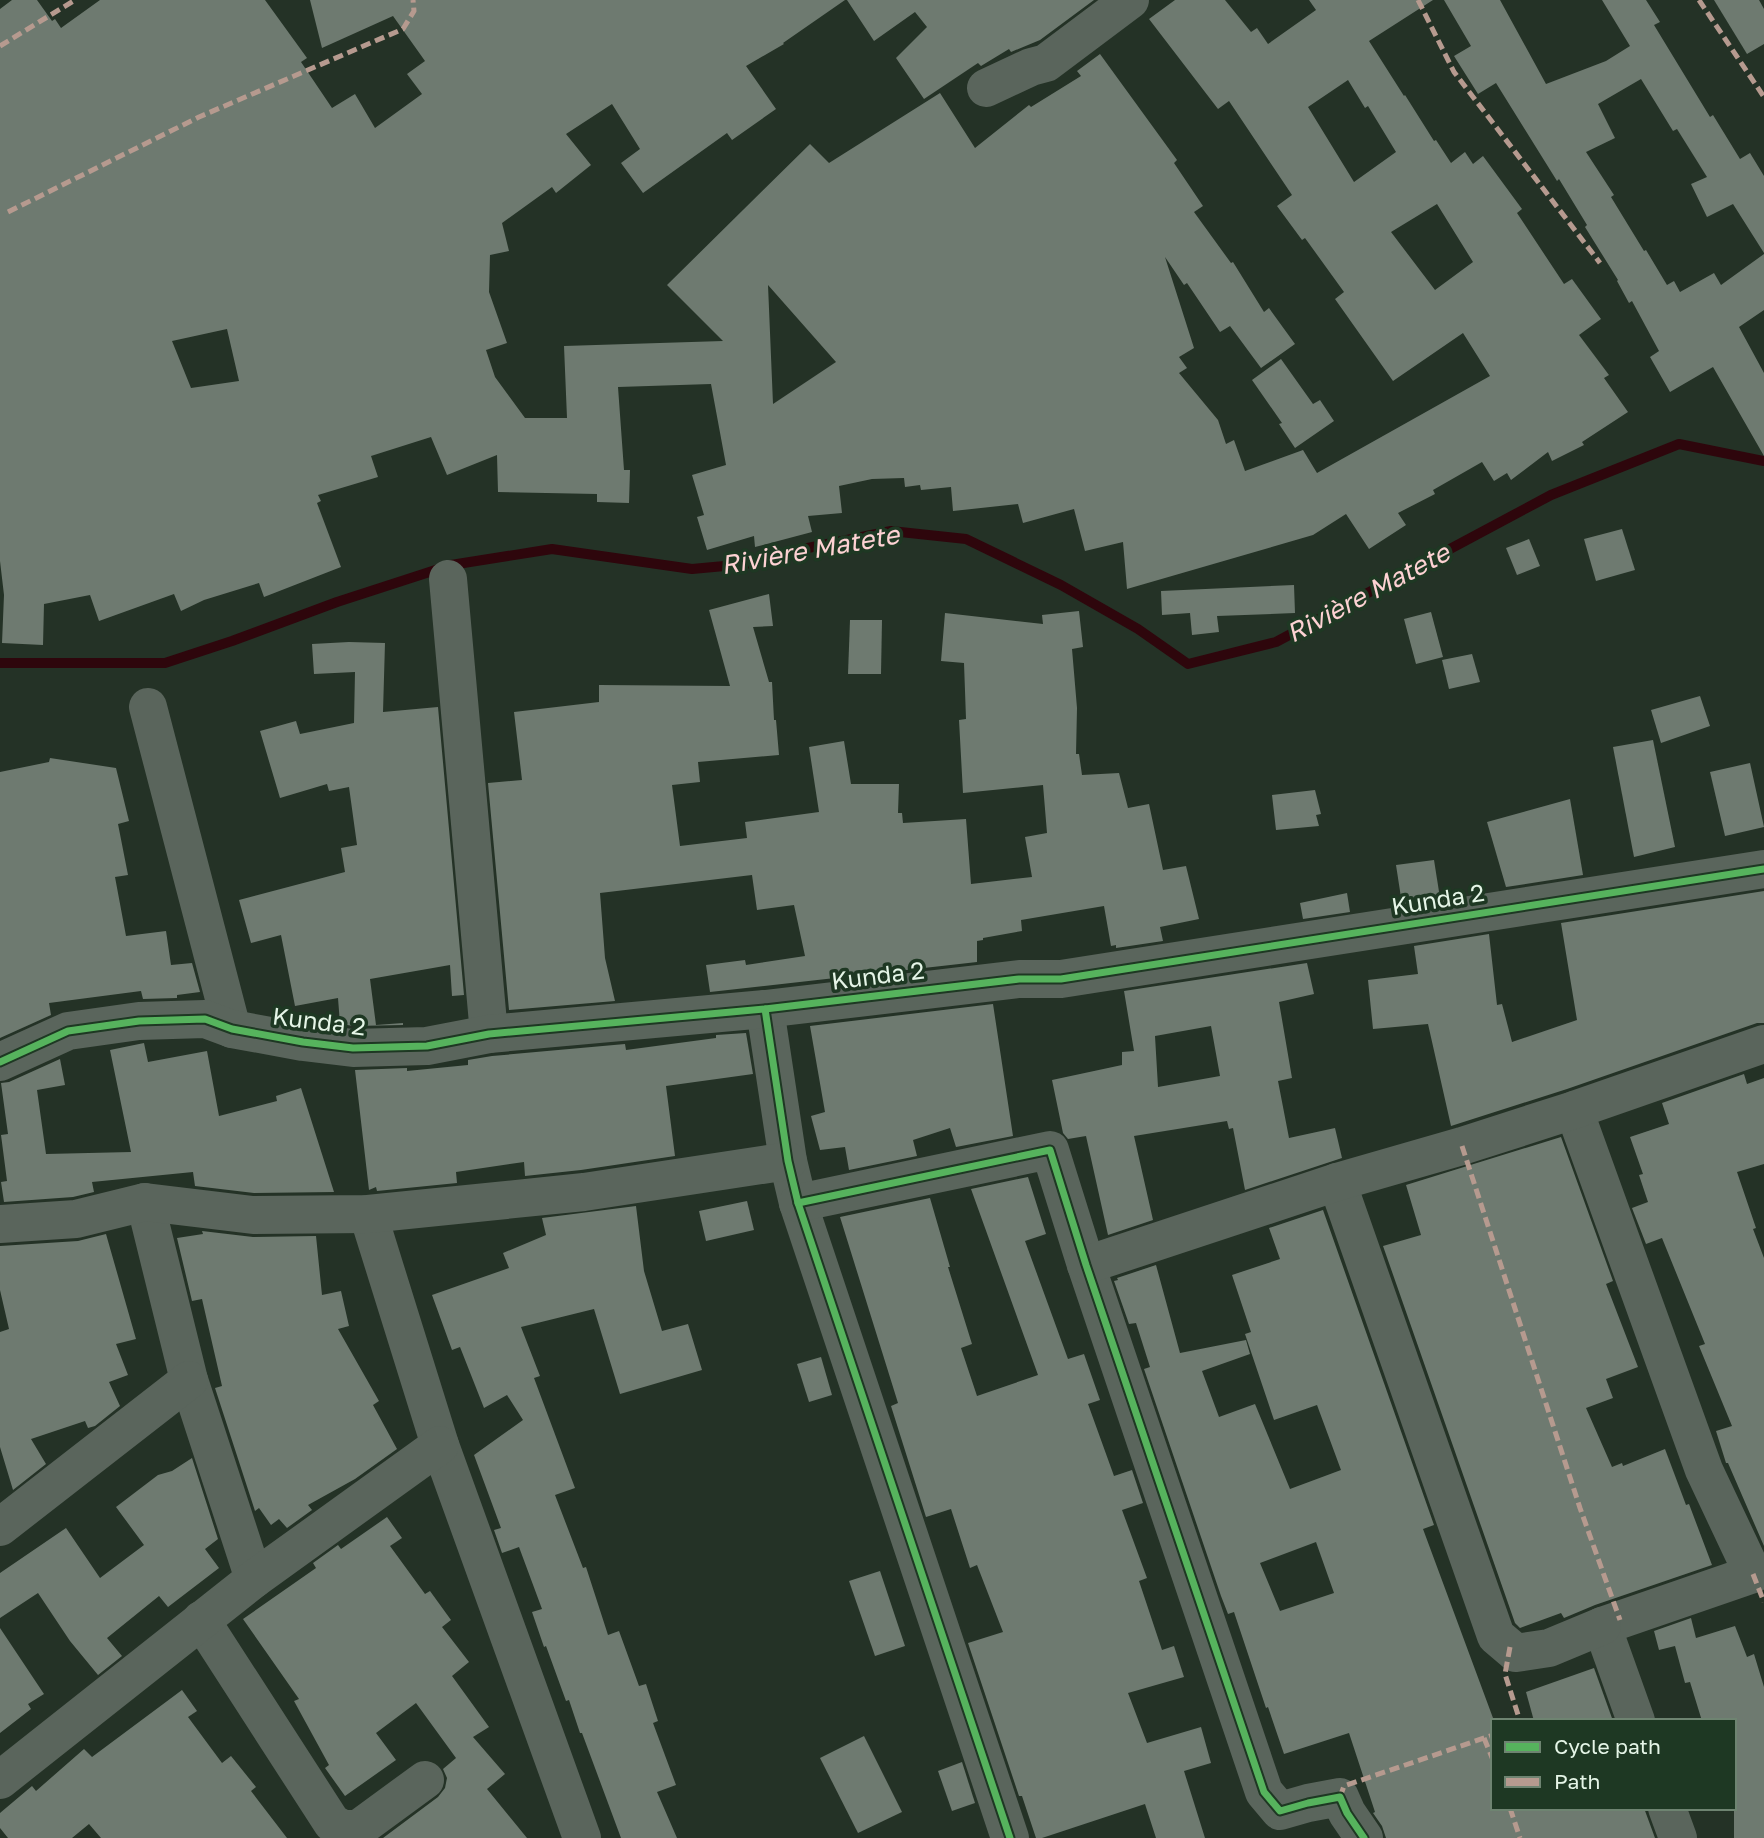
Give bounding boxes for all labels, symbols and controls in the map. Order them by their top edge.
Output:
water label: Rivière Matete [718,518,903,580]
water label: Rivière Matete [1281,536,1456,649]
street label: Kunda 2 [1389,877,1486,920]
street label: Kunda 2 [830,954,926,995]
street label: Kunda 2 [271,1000,367,1041]
legend [1491,1719,1736,1810]
text: Cycle path [1554,1733,1661,1759]
text: Path [1554,1768,1601,1794]

